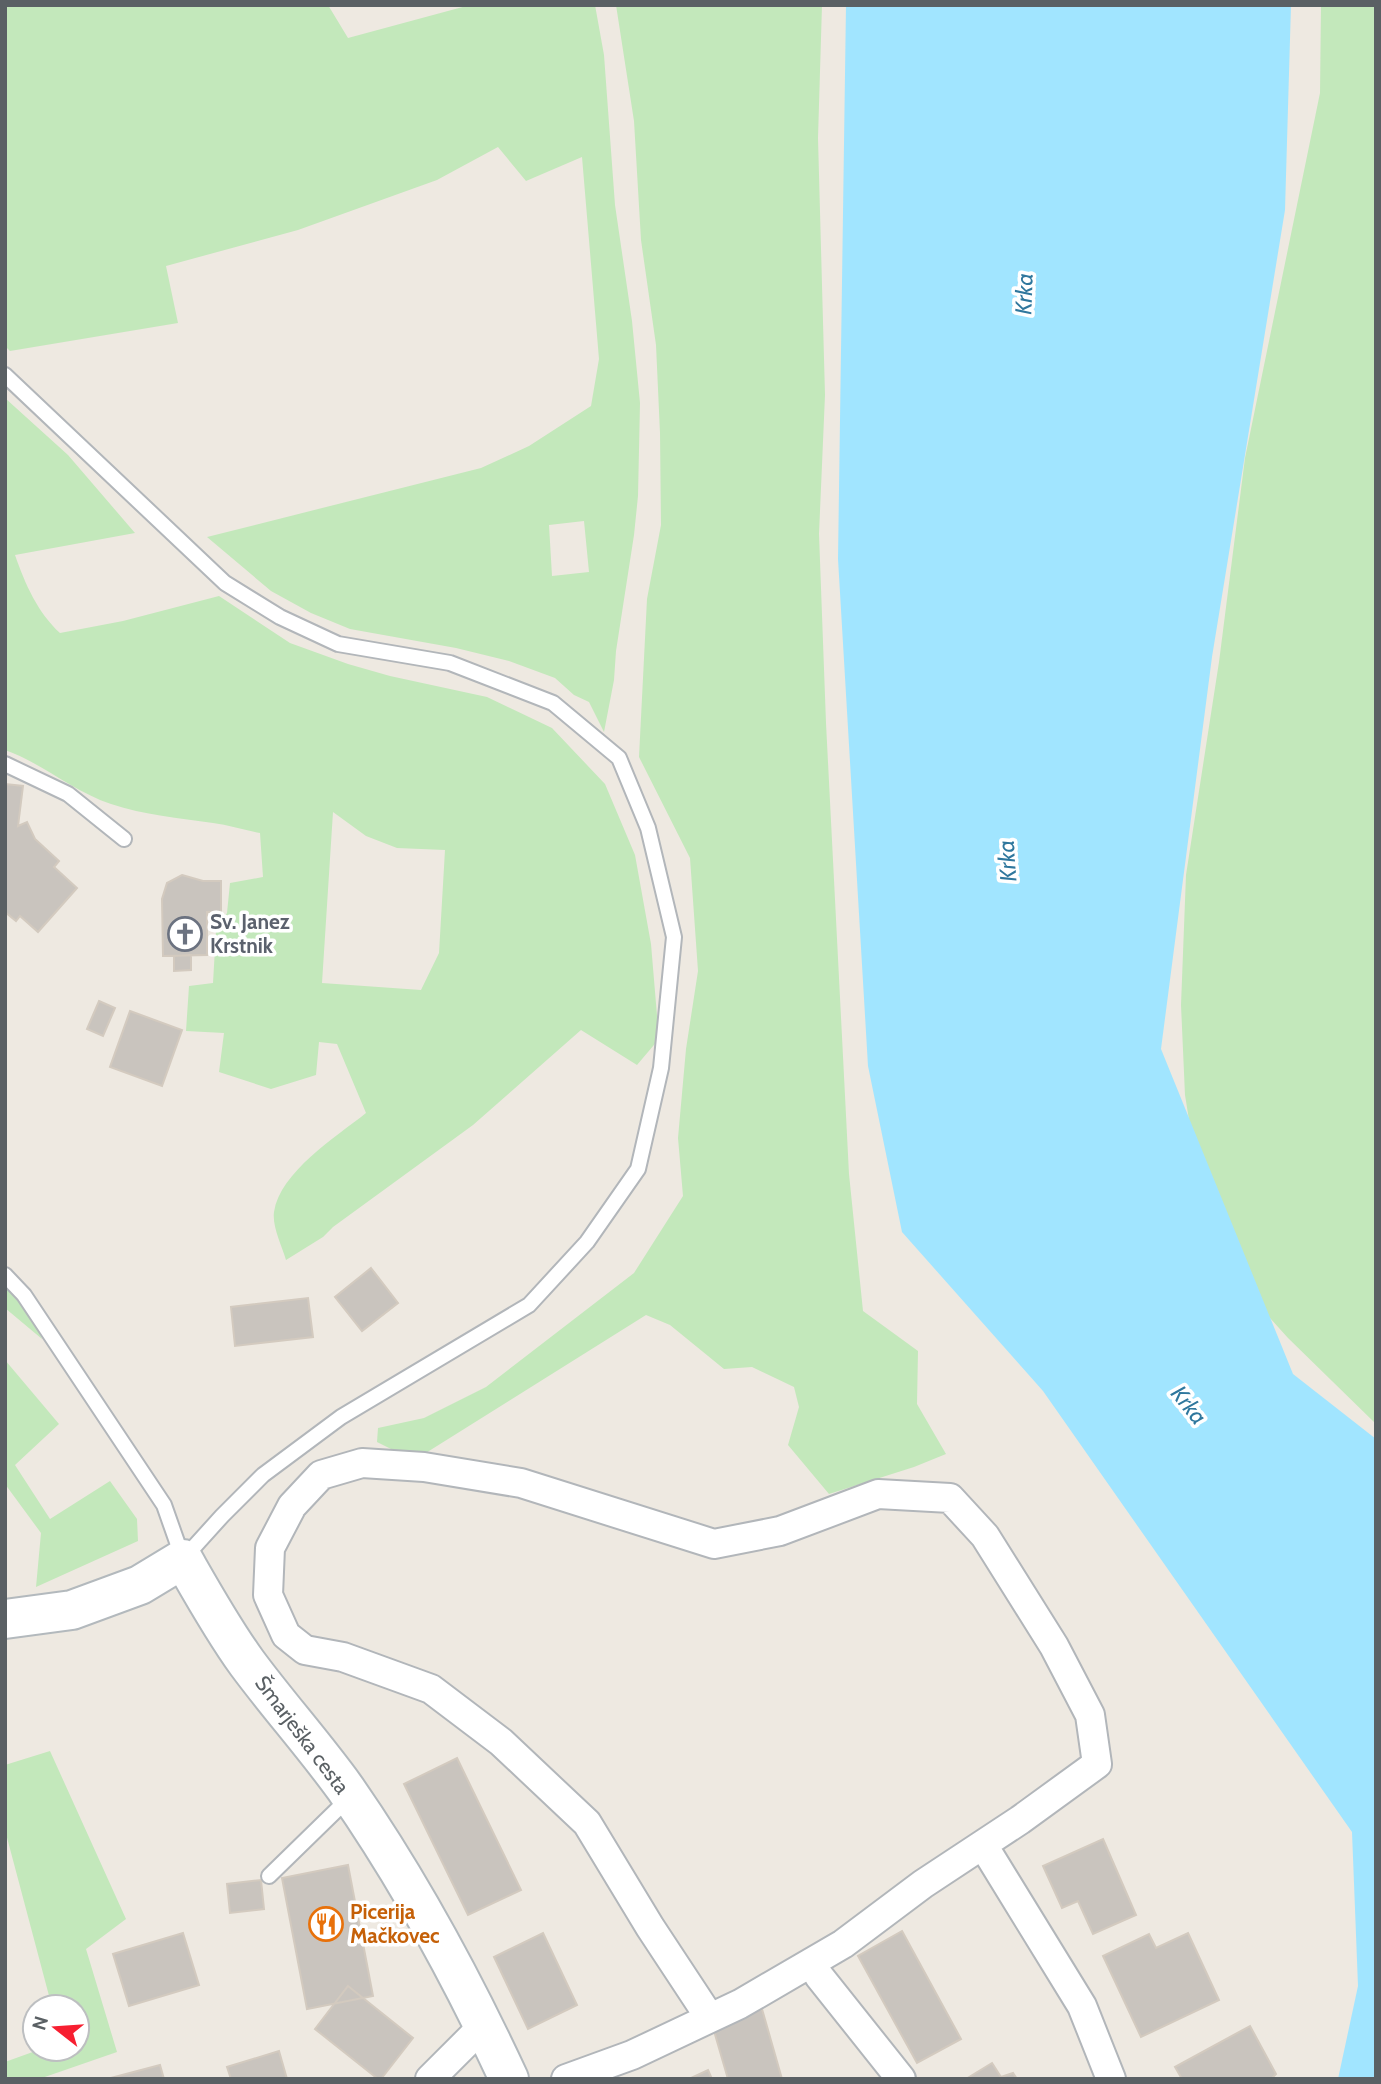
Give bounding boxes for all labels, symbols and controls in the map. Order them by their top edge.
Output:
water label: Krka [1009,273,1039,315]
water label: Krka [992,839,1022,883]
place label: Sv. Janez Krstnik [210,909,290,958]
church icon: Sv. Janez Krstnik [166,915,204,953]
water label: Krka [1165,1380,1213,1430]
street label: Šmarješka cesta [249,1671,355,1799]
place label: Picerija Mačkovec [350,1899,440,1948]
restaurant icon: Picerija Mačkovec [307,1905,345,1943]
north arrow [21,1993,91,2063]
text: N [27,2013,53,2033]

